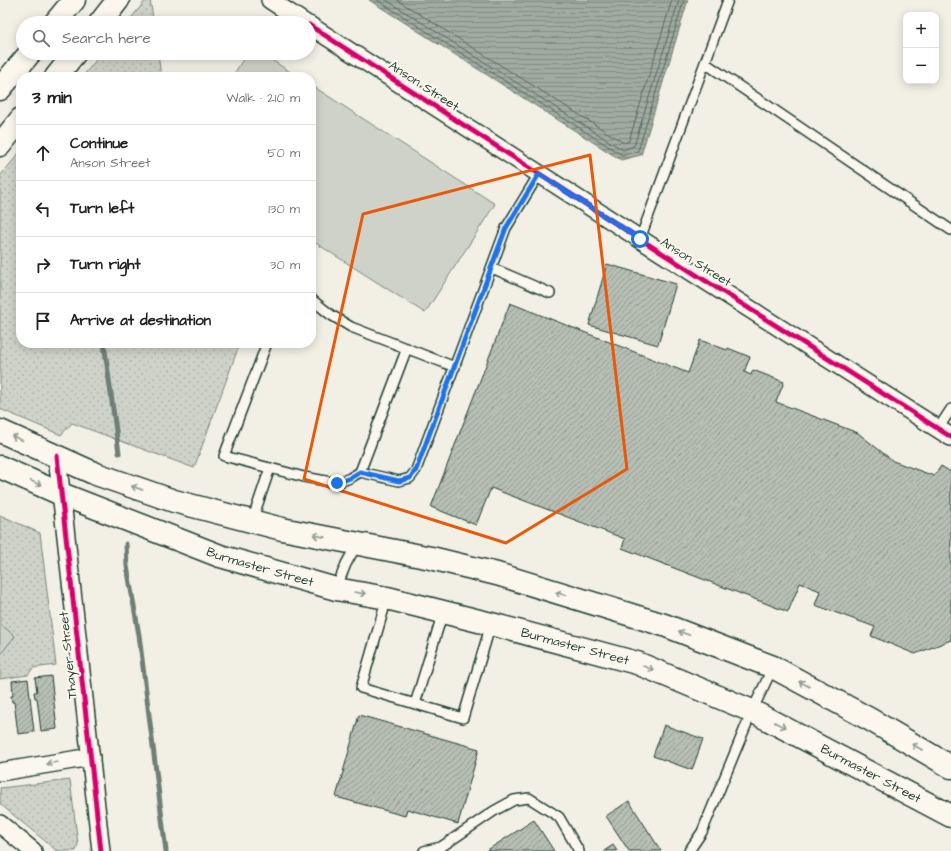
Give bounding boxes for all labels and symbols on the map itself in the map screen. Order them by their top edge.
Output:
street label: Anson Street [385,57,463,116]
route start [631,230,649,248]
street label: Anson Street [657,233,736,291]
one-way arrow [12,434,24,442]
route end [328,474,346,492]
one-way arrow [29,479,41,487]
one-way arrow [132,484,144,492]
one-way arrow [313,532,326,540]
street label: Burmaster Street [204,543,317,591]
one-way arrow [353,589,366,597]
one-way arrow [554,590,567,597]
street label: Thayer Street [54,610,83,700]
street label: Burmaster Street [519,623,632,670]
one-way arrow [679,629,691,637]
one-way arrow [642,664,654,672]
one-way arrow [798,680,810,687]
one-way arrow [774,722,786,730]
street label: Burmaster Street [817,740,925,808]
one-way arrow [911,743,923,751]
one-way arrow [46,759,59,767]

